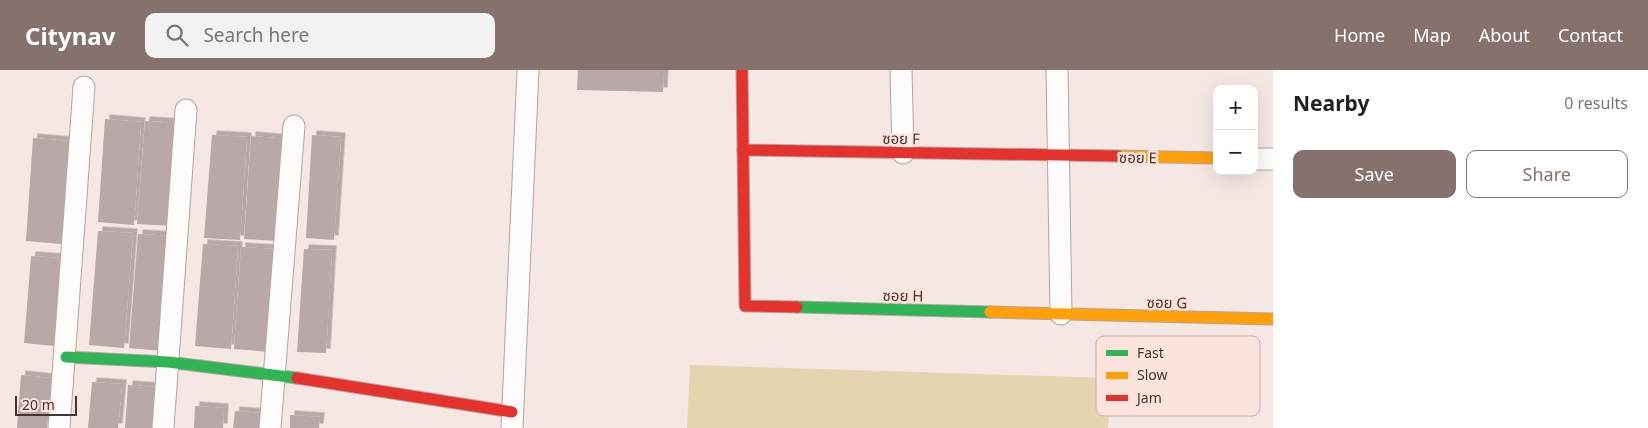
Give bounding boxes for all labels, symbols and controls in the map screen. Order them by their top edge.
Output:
search box [145,13,495,58]
text: Citynav [25,19,115,52]
icon: search [163,21,191,49]
text: Search here [203,22,309,48]
text: Home [1334,23,1385,47]
text: Map [1413,23,1451,47]
text: About [1479,23,1530,47]
text: Contact [1558,23,1623,47]
map controls [1213,85,1258,175]
button: + [1213,85,1258,130]
text: Nearby [1293,89,1369,117]
text: 0 results [1564,92,1628,114]
street label: ซอย F [882,128,920,148]
button: − [1213,130,1258,175]
street label: ซอย E [1119,147,1157,167]
button: Save [1293,150,1456,198]
button: Share [1466,150,1628,198]
street label: ซอย H [882,285,924,305]
street label: ซอย G [1146,292,1188,312]
legend [1096,336,1260,416]
text: Fast [1137,343,1164,362]
text: Slow [1137,365,1168,384]
text: Jam [1135,388,1162,407]
scale bar [15,393,78,416]
text: 20 m [22,395,55,414]

